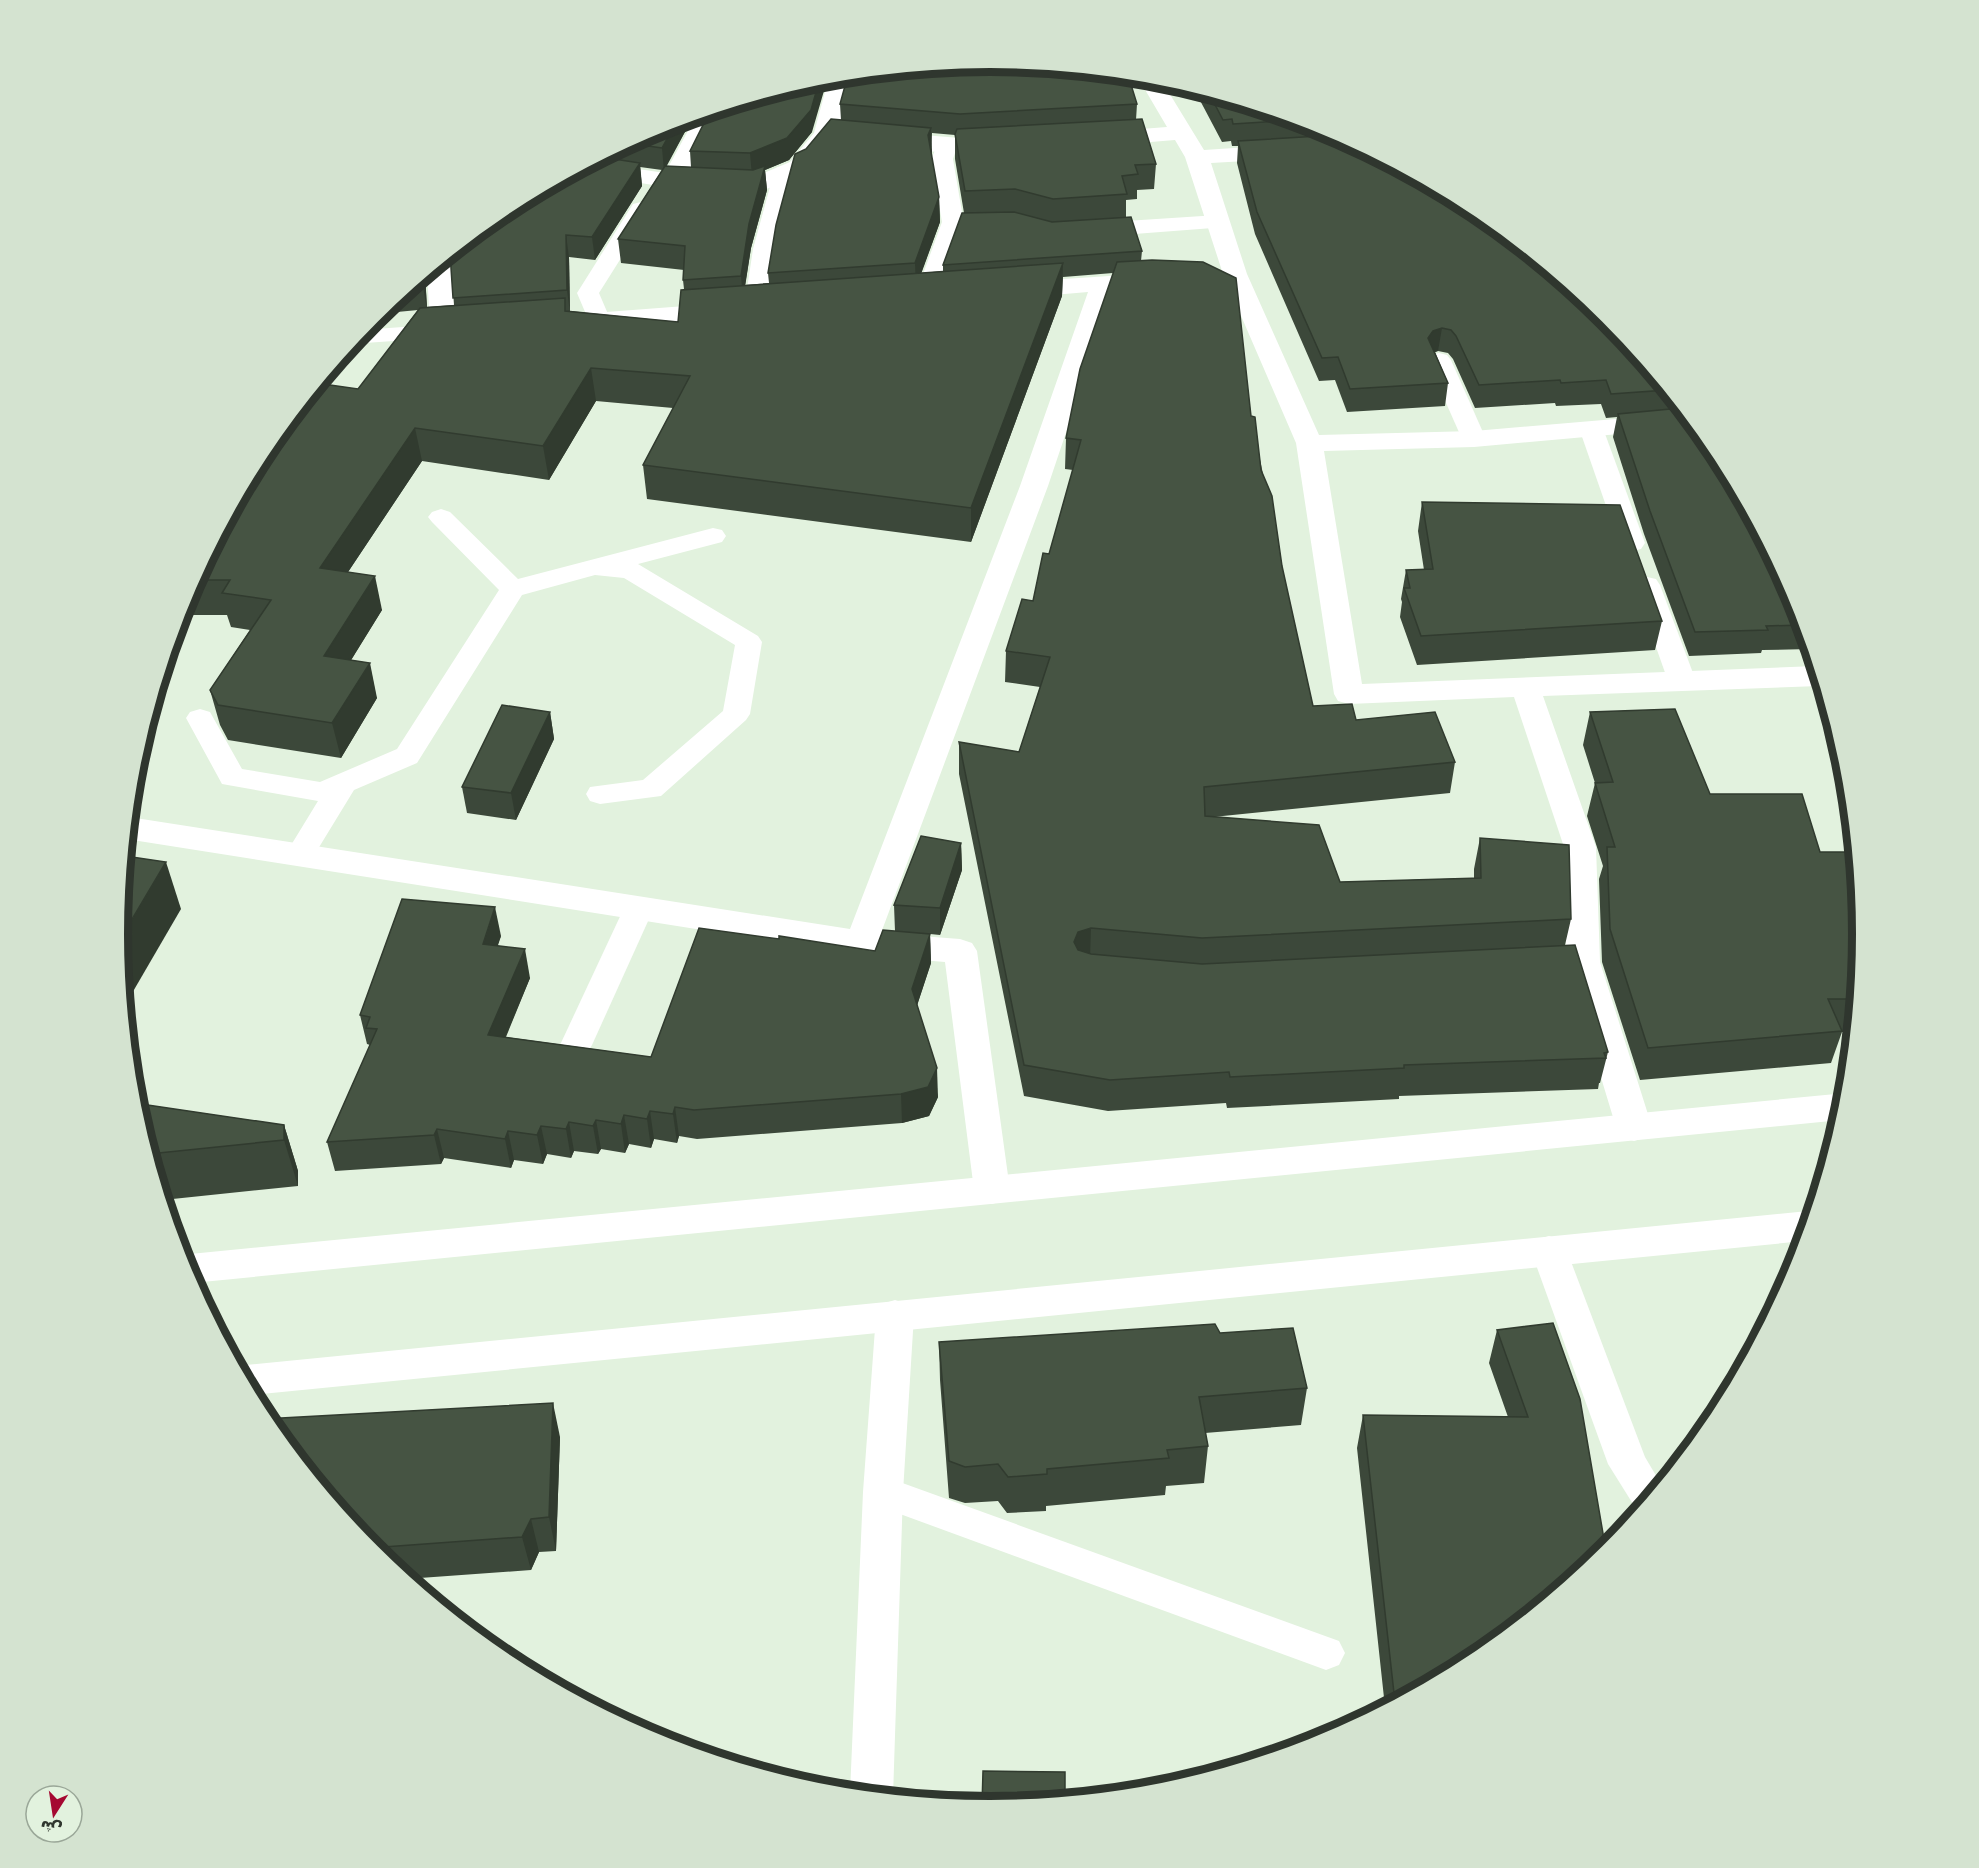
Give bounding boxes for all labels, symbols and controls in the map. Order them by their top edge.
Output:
north arrow [24,1784,84,1844]
text: ش [38,1817,64,1840]

